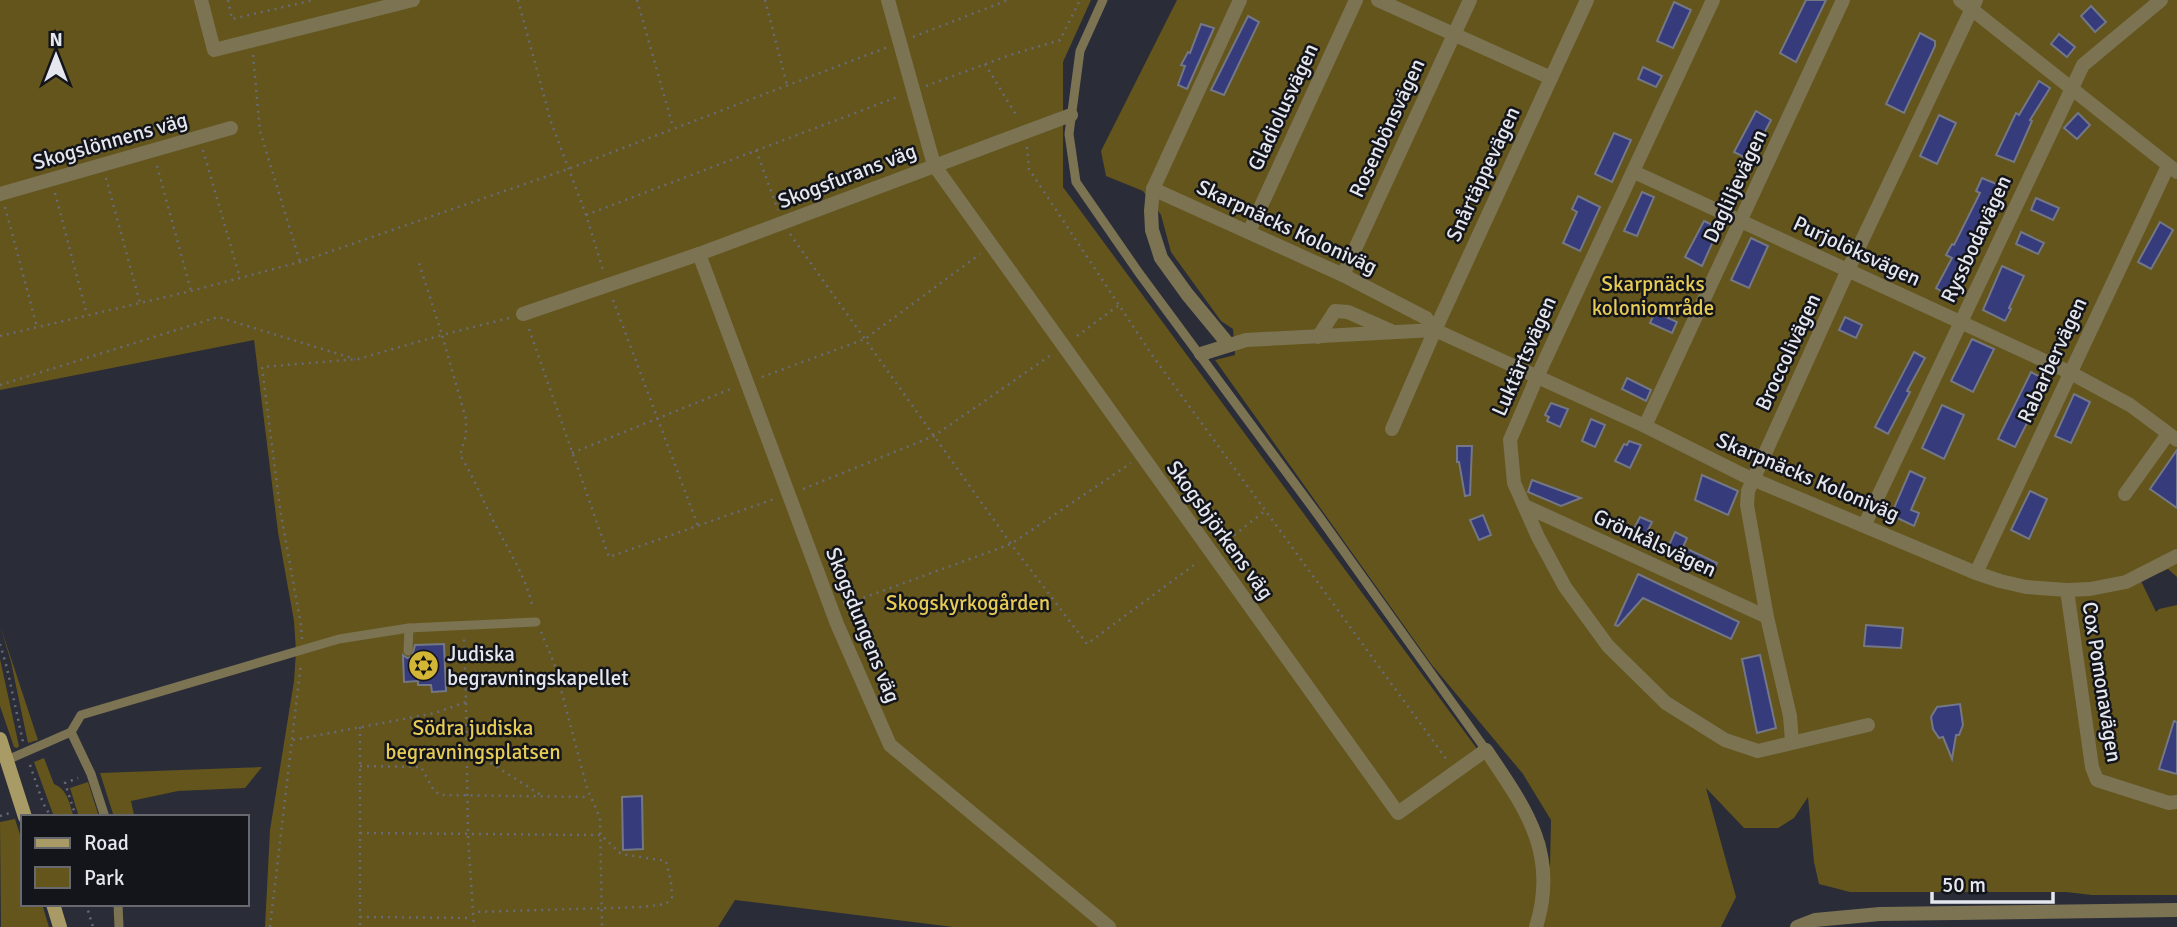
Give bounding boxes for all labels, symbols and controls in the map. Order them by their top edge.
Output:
north arrow [21,21,91,91]
text: N [49,28,63,52]
street label: Gladiolusvägen [1242,39,1324,175]
street label: Rosenbönsvägen [1343,54,1431,202]
street label: Snårtäppevägen [1440,103,1526,245]
street label: Skogslönnens väg [30,106,190,176]
street label: Dagliljevägen [1697,125,1773,247]
street label: Skogsfurans väg [774,138,920,214]
street label: Ryssbodavägen [1935,171,2017,307]
street label: Skarpnäcks Koloniväg [1193,174,1381,280]
street label: Purjolöksvägen [1789,210,1925,292]
park label: Skarpnäcks koloniområde [1592,271,1714,321]
street label: Broccolivägen [1750,289,1826,415]
street label: Luktärtsvägen [1486,292,1562,420]
street label: Rabarbervägen [2012,293,2092,427]
street label: Skarpnäcks Koloniväg [1713,427,1903,527]
street label: Skogsbjörkens väg [1161,455,1279,605]
street label: Grönkålsvägen [1589,503,1721,583]
street label: Skogsdungens väg [820,544,906,706]
park label: Skogskyrkogården [886,590,1050,616]
street label: Cox Pomonavägen [2076,600,2128,764]
place label: Judiska begravningskapellet [447,641,629,691]
synagogue icon: Judiska begravningskapellet [407,649,441,683]
park label: Södra judiska begravningsplatsen [385,715,561,765]
legend [21,815,248,906]
text: Road [84,830,129,856]
scale bar [1932,860,2053,904]
text: Park [84,865,125,891]
text: 50 m [1942,872,1986,898]

